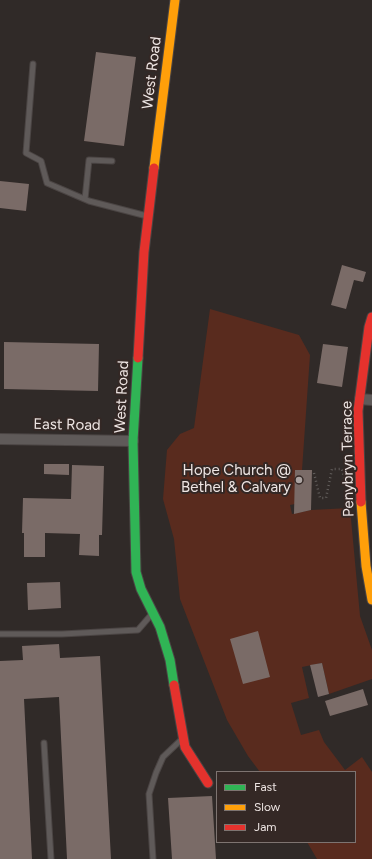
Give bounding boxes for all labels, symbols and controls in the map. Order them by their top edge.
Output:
street label: West Road [139,36,165,110]
street label: West Road [111,360,133,434]
street label: Penybryn Terrace [338,401,358,517]
street label: East Road [33,415,101,435]
place label: Hope Church @ Bethel & Calvary [181,462,291,497]
marker: Hope Church @ Bethel & Calvary [294,475,304,485]
legend [216,771,356,843]
text: Fast [254,780,277,794]
text: Slow [254,800,280,814]
text: Jam [254,820,277,834]

